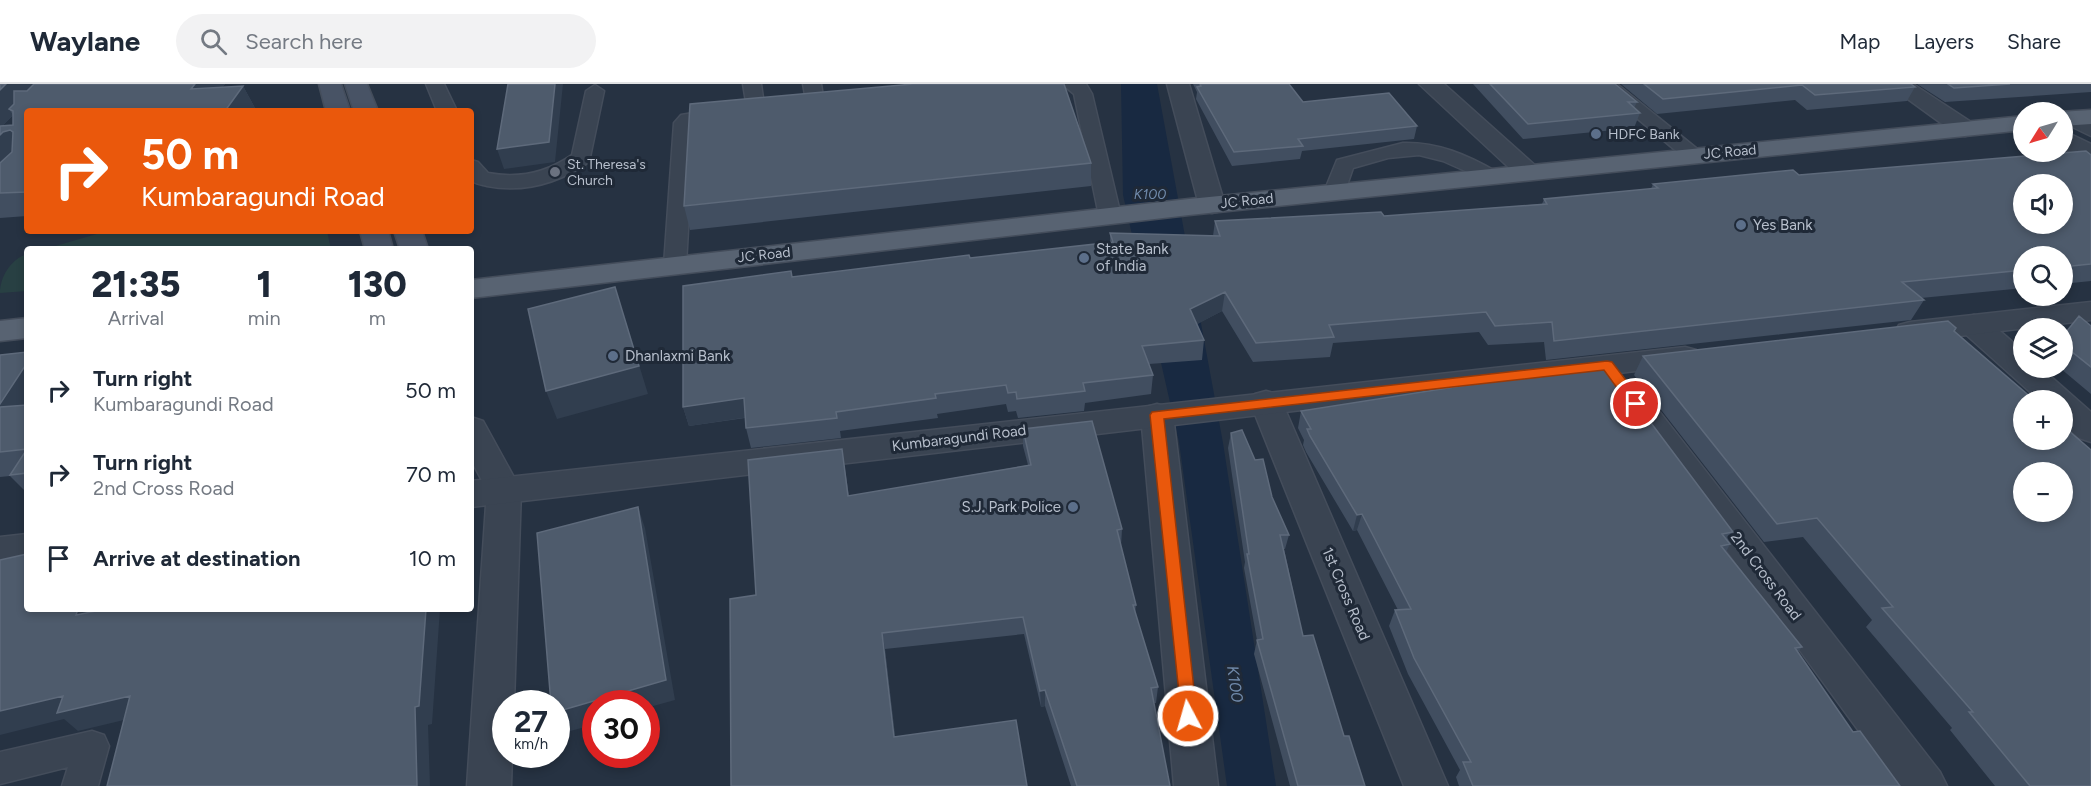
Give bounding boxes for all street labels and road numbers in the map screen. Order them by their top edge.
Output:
street label: JC Road [1703,141,1757,163]
street label: JC Road [1220,190,1274,212]
street label: JC Road [737,244,791,266]
street label: Kumbaragundi Road [891,421,1027,455]
street label: 2nd Cross Road [1727,528,1805,624]
street label: 1st Cross Road [1318,545,1374,643]

